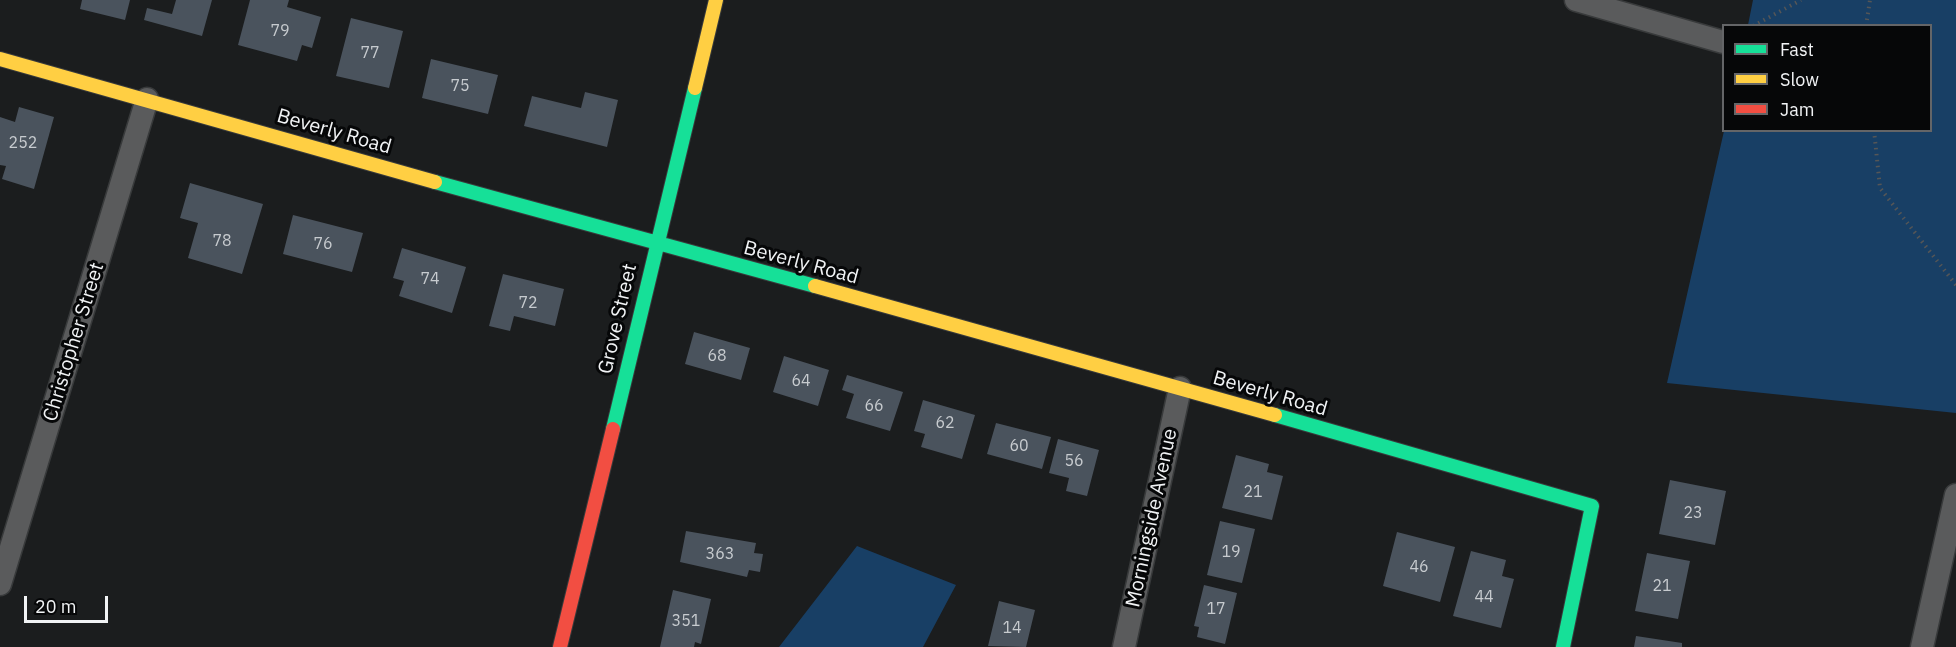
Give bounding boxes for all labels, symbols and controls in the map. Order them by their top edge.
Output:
house number: 79 [270,21,290,41]
legend [1722,24,1932,132]
text: Fast [1780,38,1814,61]
house number: 77 [360,43,380,63]
text: Slow [1780,68,1819,91]
house number: 75 [450,76,470,96]
text: Jam [1780,98,1815,121]
street label: Beverly Road [274,104,394,160]
house number: 252 [9,133,37,153]
house number: 78 [212,231,232,251]
house number: 76 [313,234,333,254]
street label: Beverly Road [741,236,861,290]
street label: Christopher Street [38,260,110,424]
street label: Grove Street [594,262,642,376]
house number: 74 [420,269,440,289]
house number: 72 [518,293,538,313]
house number: 68 [707,346,727,366]
street label: Beverly Road [1210,366,1330,422]
house number: 64 [791,371,811,391]
house number: 66 [864,396,884,416]
house number: 62 [935,413,955,433]
street label: Morningside Avenue [1121,427,1183,609]
house number: 60 [1009,436,1029,456]
house number: 56 [1064,451,1084,471]
house number: 21 [1243,482,1263,502]
house number: 23 [1683,503,1703,523]
house number: 19 [1221,542,1241,562]
house number: 363 [706,544,734,564]
house number: 46 [1409,557,1429,577]
house number: 21 [1652,576,1672,596]
scale bar [27,584,111,622]
house number: 44 [1474,587,1494,607]
text: 20 m [35,595,77,618]
house number: 17 [1206,599,1226,619]
house number: 351 [672,611,700,631]
house number: 14 [1002,618,1022,638]

